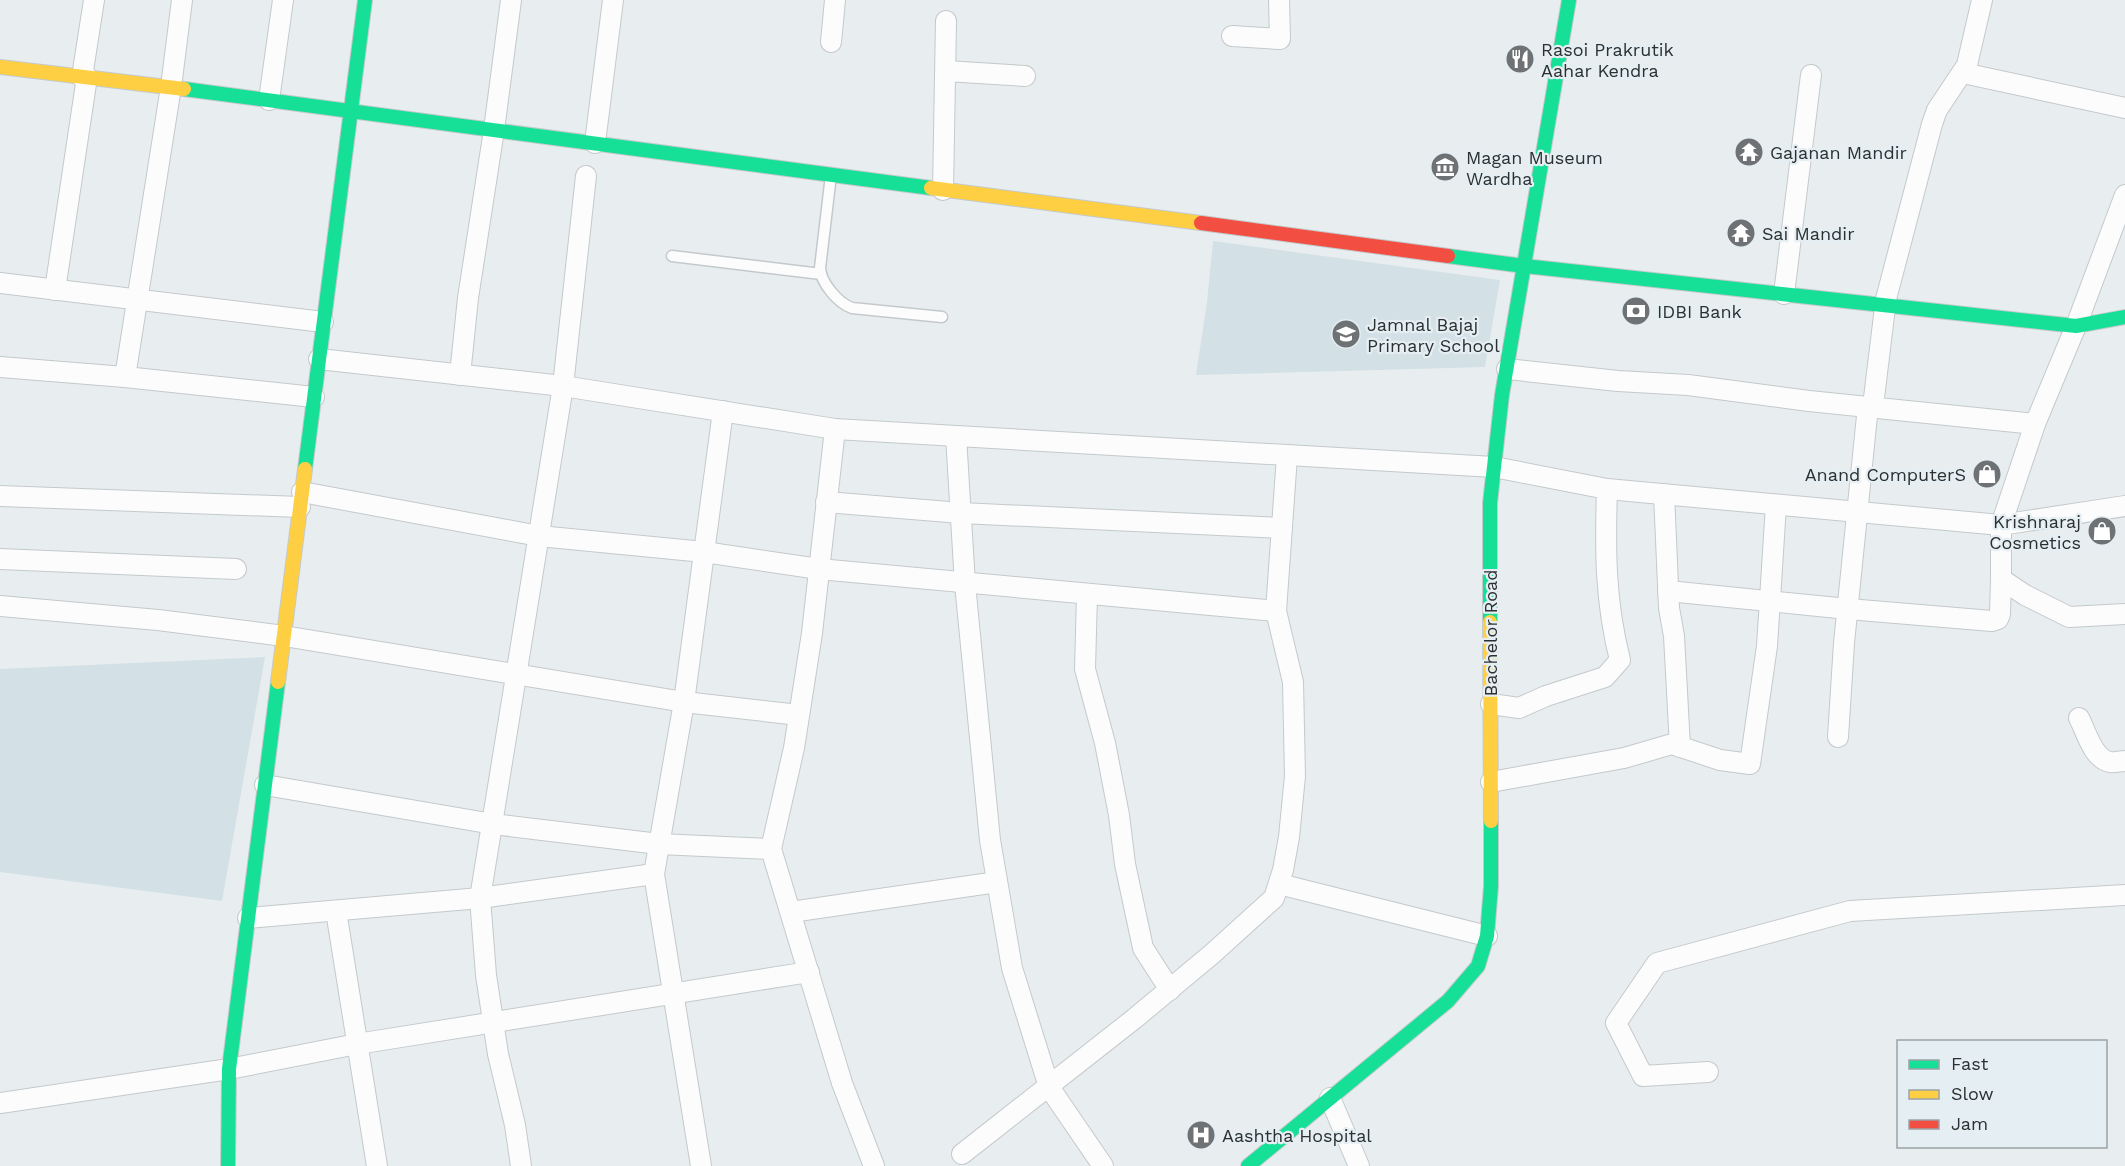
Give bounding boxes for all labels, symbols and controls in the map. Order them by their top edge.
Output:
place label: Rasoi Prakrutik Aahar Kendra [1541,39,1674,81]
restaurant icon: Rasoi Prakrutik Aahar Kendra [1504,43,1536,75]
temple icon: Gajanan Mandir [1733,136,1765,168]
place label: Gajanan Mandir [1770,142,1907,163]
place label: Magan Museum Wardha [1466,147,1603,189]
museum icon: Magan Museum Wardha [1429,151,1461,183]
temple icon: Sai Mandir [1725,217,1757,249]
place label: Sai Mandir [1762,223,1854,244]
bank icon: IDBI Bank [1620,295,1652,327]
place label: IDBI Bank [1657,301,1742,322]
place label: Jamnal Bajaj Primary School [1367,314,1500,356]
school or university icon: Jamnal Bajaj Primary School [1330,318,1362,350]
shop icon: Anand ComputerS [1971,458,2003,490]
place label: Anand ComputerS [1805,464,1966,485]
place label: Krishnaraj Cosmetics [1989,511,2081,553]
shop icon: Krishnaraj Cosmetics [2086,515,2118,547]
street label: Bachelor Road [1480,570,1501,696]
legend [1897,1040,2107,1148]
text: Fast [1951,1053,1989,1074]
text: Slow [1951,1083,1994,1104]
text: Jam [1951,1113,1988,1134]
hospital icon: Aashtha Hospital [1185,1119,1217,1151]
place label: Aashtha Hospital [1222,1125,1372,1146]

